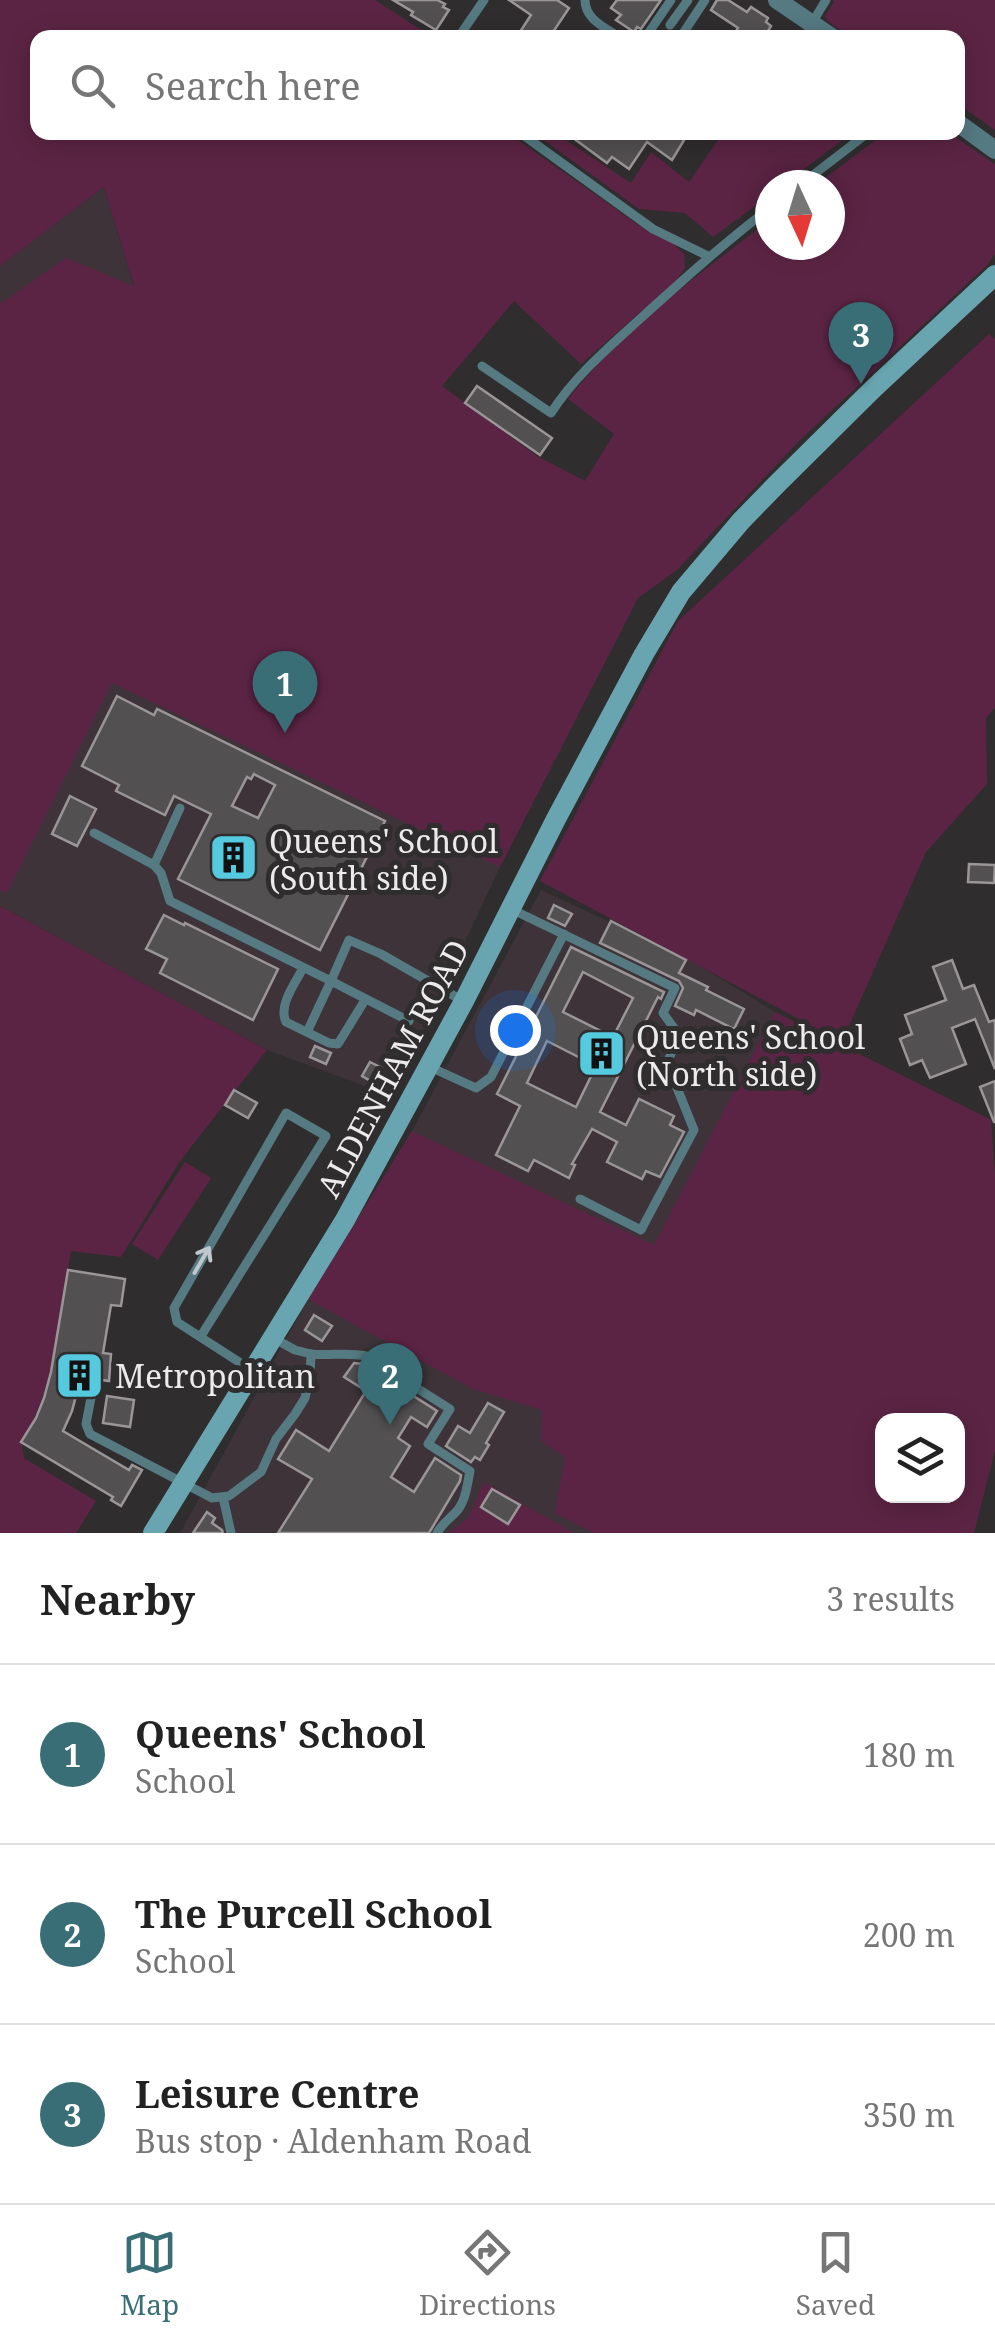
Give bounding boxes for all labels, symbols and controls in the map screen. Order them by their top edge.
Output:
search box [30,30,965,140]
icon: search [65,58,120,113]
text: Search here [145,59,361,111]
north arrow [755,170,845,260]
pin: 3 [828,302,894,384]
pin: 1 [252,650,318,733]
place label: Queens' School (South side) [269,819,498,899]
building icon: Queens' School (South side) [208,832,260,884]
street label: ALDENHAM ROAD [306,932,478,1204]
your location [490,1005,541,1056]
place label: Queens' School (North side) [636,1015,865,1095]
building icon: Queens' School (North side) [575,1028,627,1080]
one-way arrow [192,1246,212,1275]
pin: 2 [358,1342,422,1425]
building icon: Metropolitan [54,1349,106,1401]
place label: Metropolitan [115,1354,315,1397]
map controls [875,1413,965,1503]
button: layers [875,1413,965,1503]
text: Nearby [40,1570,195,1627]
text: 3 results [826,1577,955,1620]
text: Queens' School [135,1707,426,1759]
text: 1 [63,1733,82,1776]
text: 180 m [863,1733,955,1776]
text: School [135,1759,235,1802]
text: The Purcell School [135,1887,492,1939]
text: 2 [63,1913,82,1956]
text: 200 m [863,1913,955,1956]
text: School [135,1939,235,1982]
text: Leisure Centre [135,2067,420,2119]
text: 3 [63,2093,82,2136]
text: 350 m [863,2093,955,2136]
text: Bus stop · Aldenham Road [135,2119,531,2162]
tab: Map [120,2225,179,2323]
tab: Directions [419,2225,556,2323]
tab: Saved [796,2225,875,2323]

